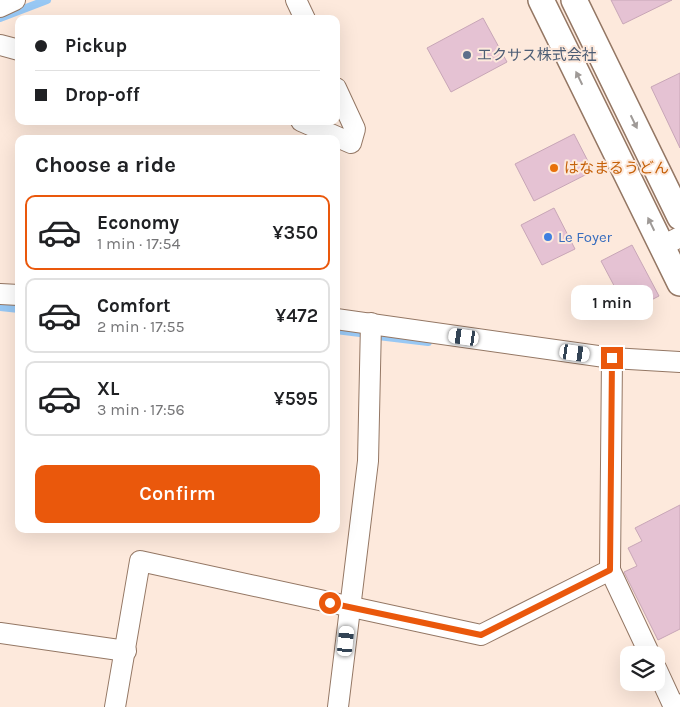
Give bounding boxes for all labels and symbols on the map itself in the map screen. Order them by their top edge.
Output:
place label: エクサス株式会社 [477,46,597,64]
marker: エクサス株式会社 [461,49,473,61]
one-way arrow [575,71,583,85]
one-way arrow [630,115,638,130]
place label: はなまるうどん [564,159,669,177]
marker: はなまるうどん [548,162,560,174]
one-way arrow [647,216,655,231]
place label: Le Foyer [558,228,613,246]
marker: Le Foyer [542,231,554,243]
callout: 1 min [571,286,653,320]
car [448,327,479,347]
car [559,343,590,363]
route end [601,347,623,369]
route start [319,592,341,614]
car [336,625,355,657]

